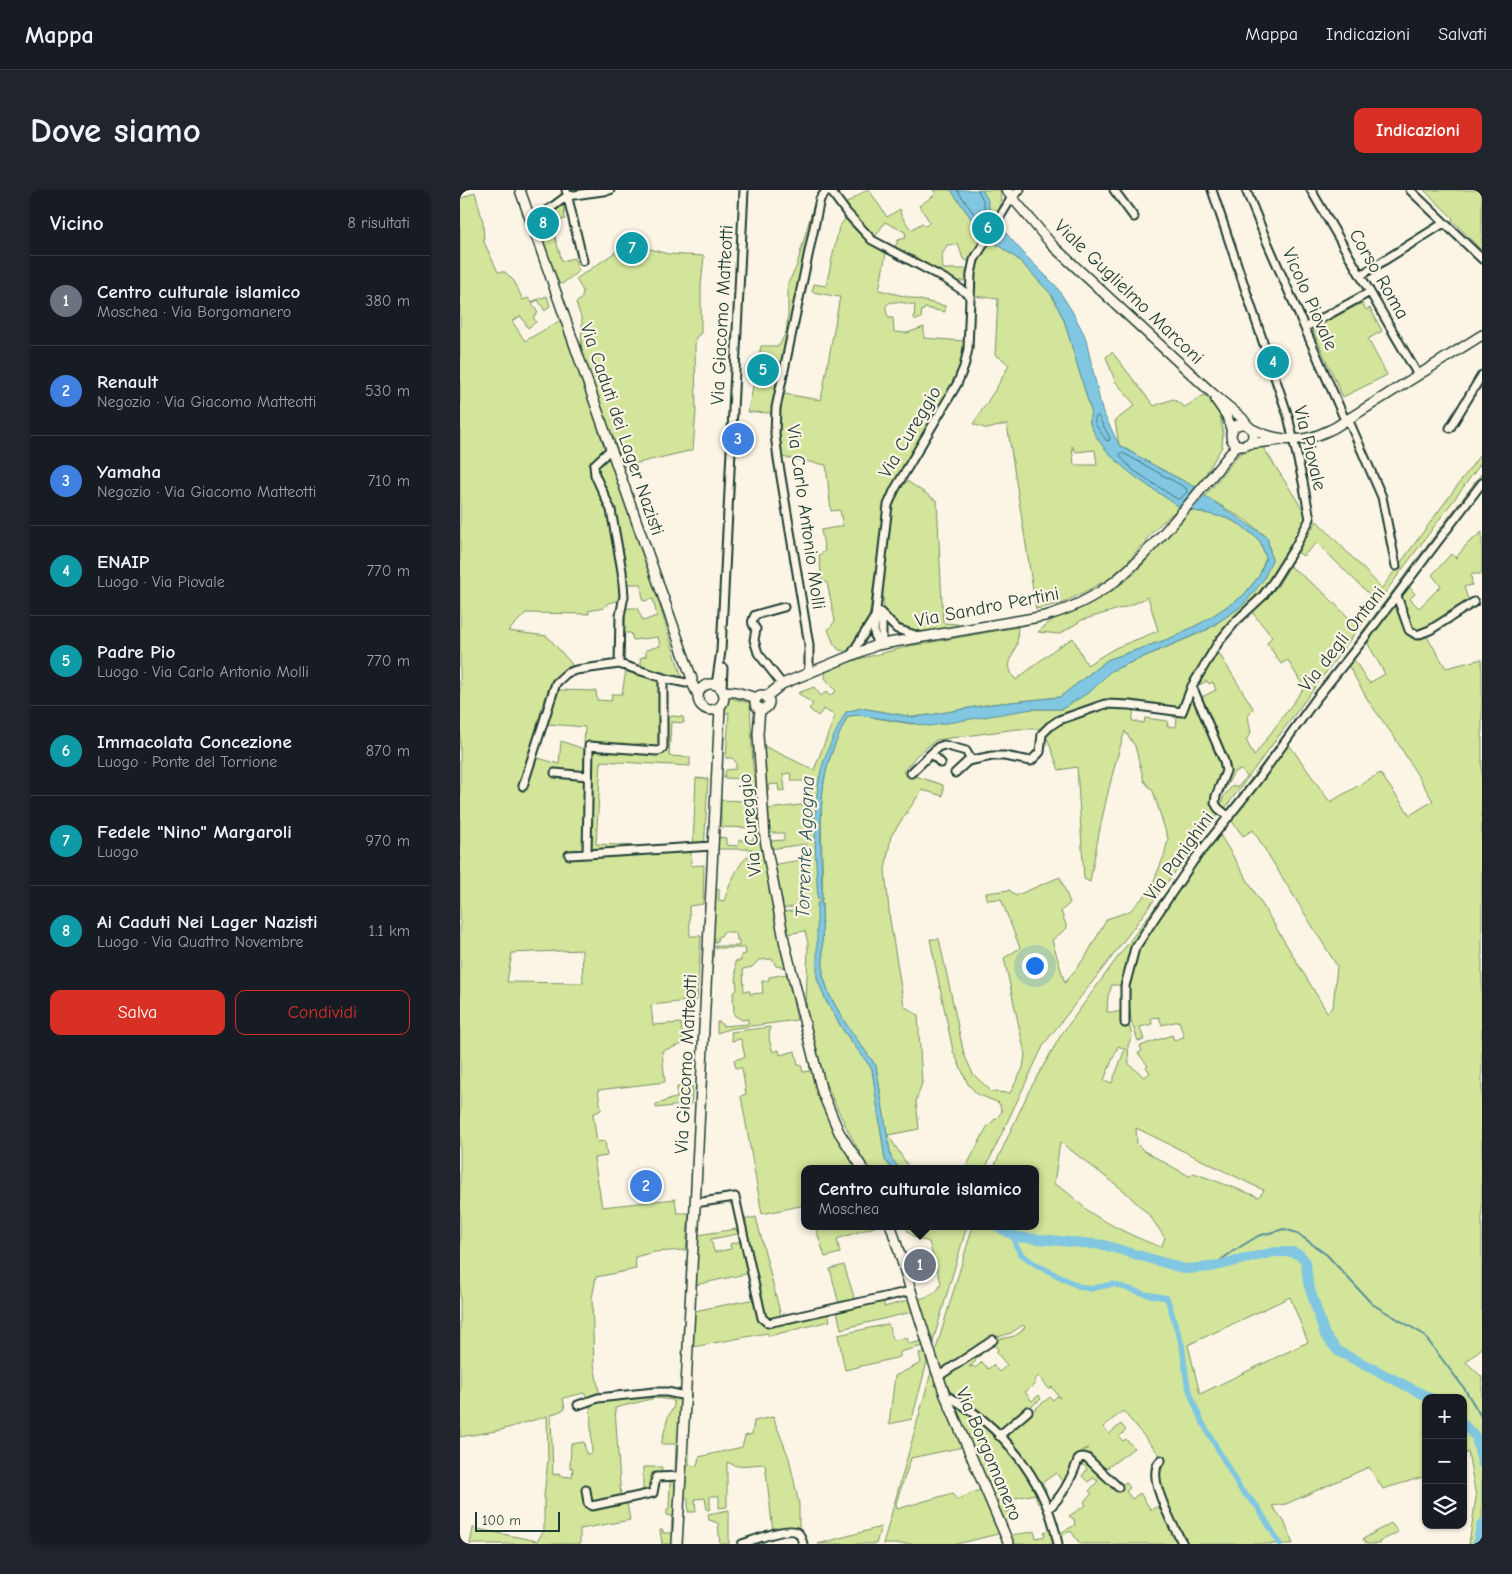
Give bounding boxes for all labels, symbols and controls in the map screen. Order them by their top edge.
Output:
text: Mappa [25,21,94,49]
text: Mappa [1245,24,1298,45]
text: Indicazioni [1326,24,1410,45]
text: Salvati [1438,24,1487,45]
button: Indicazioni [1354,108,1482,153]
text: Dove siamo [30,110,201,151]
pin: 8 [527,204,559,242]
pin: 6 [972,209,1004,247]
text: Vicino [50,211,104,235]
text: 8 risultati [348,214,410,232]
street label: Viale Guglielmo Marconi [1050,215,1208,369]
street label: Via Giacomo Matteotti [706,224,738,406]
street label: Corso Roma [1344,225,1414,323]
pin: 7 [616,229,648,267]
street label: Vicolo Piovale [1278,244,1342,354]
text: Centro culturale islamico [97,281,300,303]
text: 1 [63,292,69,310]
text: 380 m [365,292,410,310]
text: Moschea · Via Borgomanero [97,303,291,321]
street label: Via Caduti dei Lager Nazisti [575,320,669,538]
pin: 4 [1257,343,1289,381]
pin: 5 [747,351,779,389]
text: Renault [97,371,158,393]
text: 2 [62,382,70,400]
text: 530 m [365,382,410,400]
street label: Via Cureggio [874,382,946,482]
text: Negozio · Via Giacomo Matteotti [97,393,316,411]
street label: Via Piovale [1289,403,1331,493]
pin: 3 [722,420,754,458]
street label: Via Carlo Antonio Molli [782,423,830,611]
text: Yamaha [97,461,161,483]
text: 3 [62,472,70,490]
text: 710 m [368,472,410,490]
text: Negozio · Via Giacomo Matteotti [97,483,316,501]
text: ENAIP [97,551,149,573]
text: 4 [62,562,70,580]
text: 770 m [367,562,410,580]
text: Luogo · Via Piovale [97,573,225,591]
street label: Via Sandro Pertini [913,582,1061,632]
street label: Via degli Ontani [1294,582,1390,696]
text: Padre Pio [97,641,175,663]
text: 5 [62,652,70,670]
text: 770 m [367,652,410,670]
text: Luogo · Via Carlo Antonio Molli [97,663,309,681]
text: Immacolata Concezione [97,731,292,753]
text: 6 [62,742,70,760]
text: 870 m [366,742,410,760]
text: Luogo · Ponte del Torrione [97,753,277,771]
street label: Via Cureggio [734,773,766,877]
water label: Torrente Agogna [791,775,819,919]
street label: Via Panighini [1139,807,1219,905]
text: Fedele "Nino" Margaroli [97,821,292,843]
text: 7 [62,832,70,850]
text: 970 m [366,832,410,850]
text: Luogo [97,843,138,861]
text: Ai Caduti Nei Lager Nazisti [97,911,318,933]
text: 8 [62,922,70,940]
text: 1.1 km [369,922,410,940]
text: Luogo · Via Quattro Novembre [97,933,304,951]
your location [1022,953,1048,979]
street label: Via Giacomo Matteotti [670,973,702,1155]
button: Salva [50,990,225,1035]
button: Condividi [235,990,410,1035]
popup [801,1165,1039,1230]
pin: 2 [630,1167,662,1205]
text: Centro culturale islamico [818,1178,1022,1200]
text: Moschea [818,1200,879,1218]
pin: 1 [904,1246,936,1284]
street label: Via Borgomanero [951,1384,1027,1524]
map controls [1422,1394,1467,1529]
button: + [1422,1394,1467,1439]
button: − [1422,1439,1467,1484]
button: layers [1422,1484,1467,1529]
scale bar [475,1509,560,1532]
text: 100 m [482,1512,521,1529]

